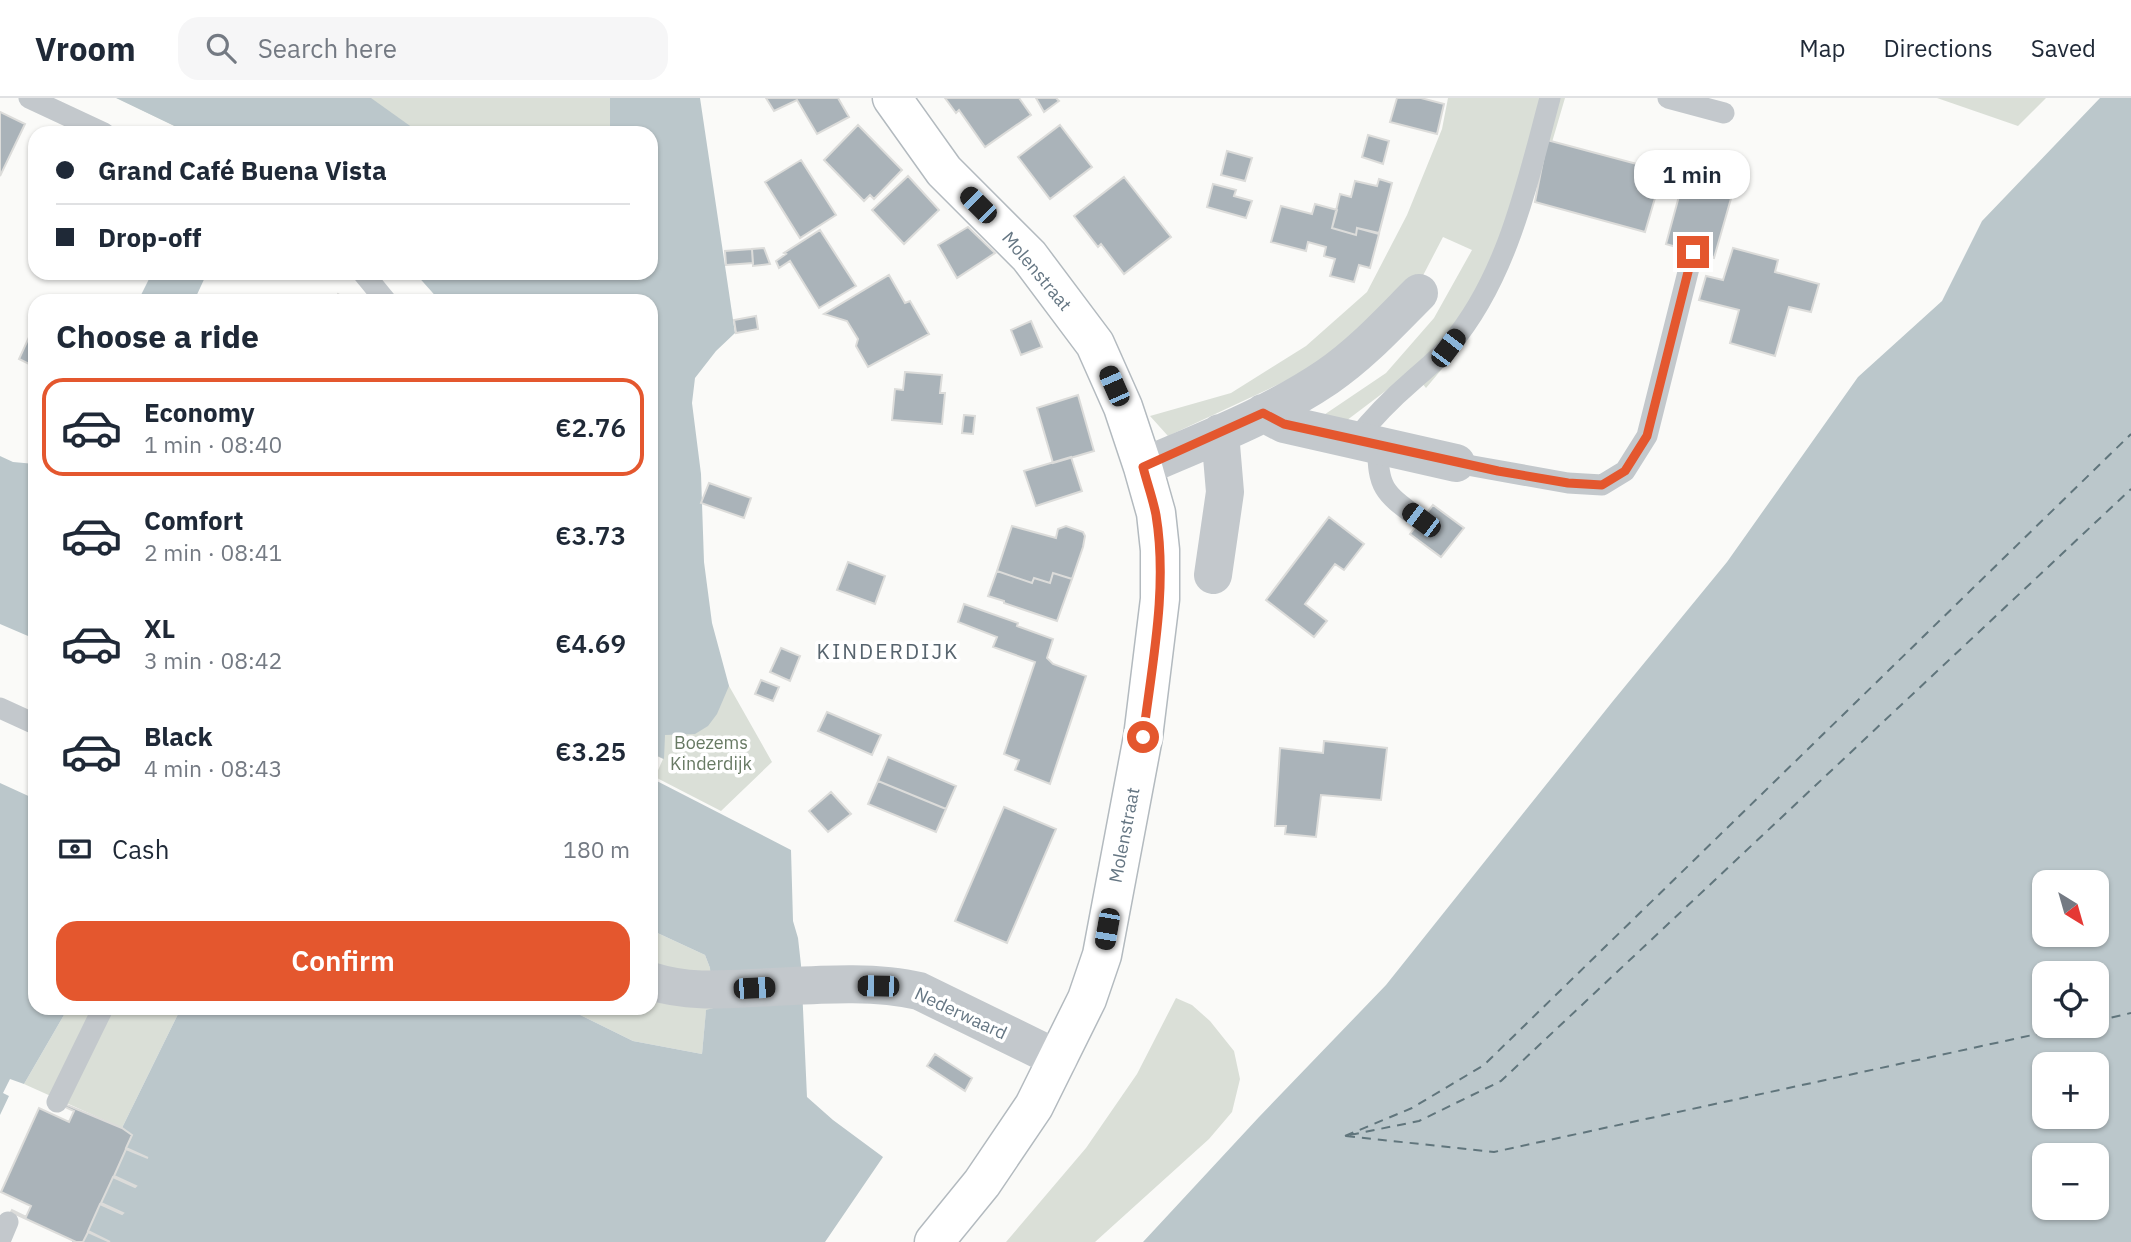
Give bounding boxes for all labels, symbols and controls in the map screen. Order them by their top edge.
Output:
search box [178,17,668,80]
text: Vroom [35,27,136,70]
icon: search [202,29,240,67]
text: Search here [258,31,397,65]
text: Map [1799,32,1845,64]
text: Directions [1883,32,1993,64]
text: Saved [2031,32,2096,64]
callout: 1 min [1635,150,1751,200]
text: Grand Café Buena Vista [98,153,387,187]
text: 1 min [1662,159,1722,189]
car [956,183,1001,227]
text: Drop-off [98,220,201,254]
street label: Molenstraat [997,227,1077,315]
route end [1677,236,1709,268]
text: Choose a ride [56,315,259,357]
car [1427,325,1470,371]
car [1096,363,1133,409]
text: Economy [144,395,255,429]
icon: car [60,396,123,459]
text: €2.76 [555,410,626,444]
text: 1 min · 08:40 [144,429,282,459]
car [1398,499,1445,541]
text: Comfort [144,503,243,537]
icon: car [60,504,123,567]
text: €3.73 [555,518,626,552]
text: 2 min · 08:41 [144,537,282,567]
text: XL [144,611,175,645]
icon: car [60,612,123,675]
text: €4.69 [555,626,626,660]
district label: KINDERDIJK [817,637,959,665]
text: 3 min · 08:42 [144,645,282,675]
text: Black [144,719,212,753]
icon: car [60,720,123,783]
route start [1127,721,1159,753]
park label: Boezems Kinderdijk [670,731,752,775]
text: €3.25 [555,734,626,768]
text: 4 min · 08:43 [144,753,282,783]
street label: Molenstraat [1103,785,1145,885]
icon: cash [56,830,94,868]
text: Cash [112,832,169,866]
text: 180 m [563,834,630,864]
north arrow [2032,870,2109,947]
map controls [2032,870,2109,1220]
car [1094,906,1121,952]
button: Confirm [56,921,630,1001]
button: locate [2032,961,2109,1038]
car [857,975,900,997]
car [733,976,776,1000]
street label: Nederwaard [911,982,1011,1044]
button: + [2032,1052,2109,1129]
button: − [2032,1143,2109,1220]

